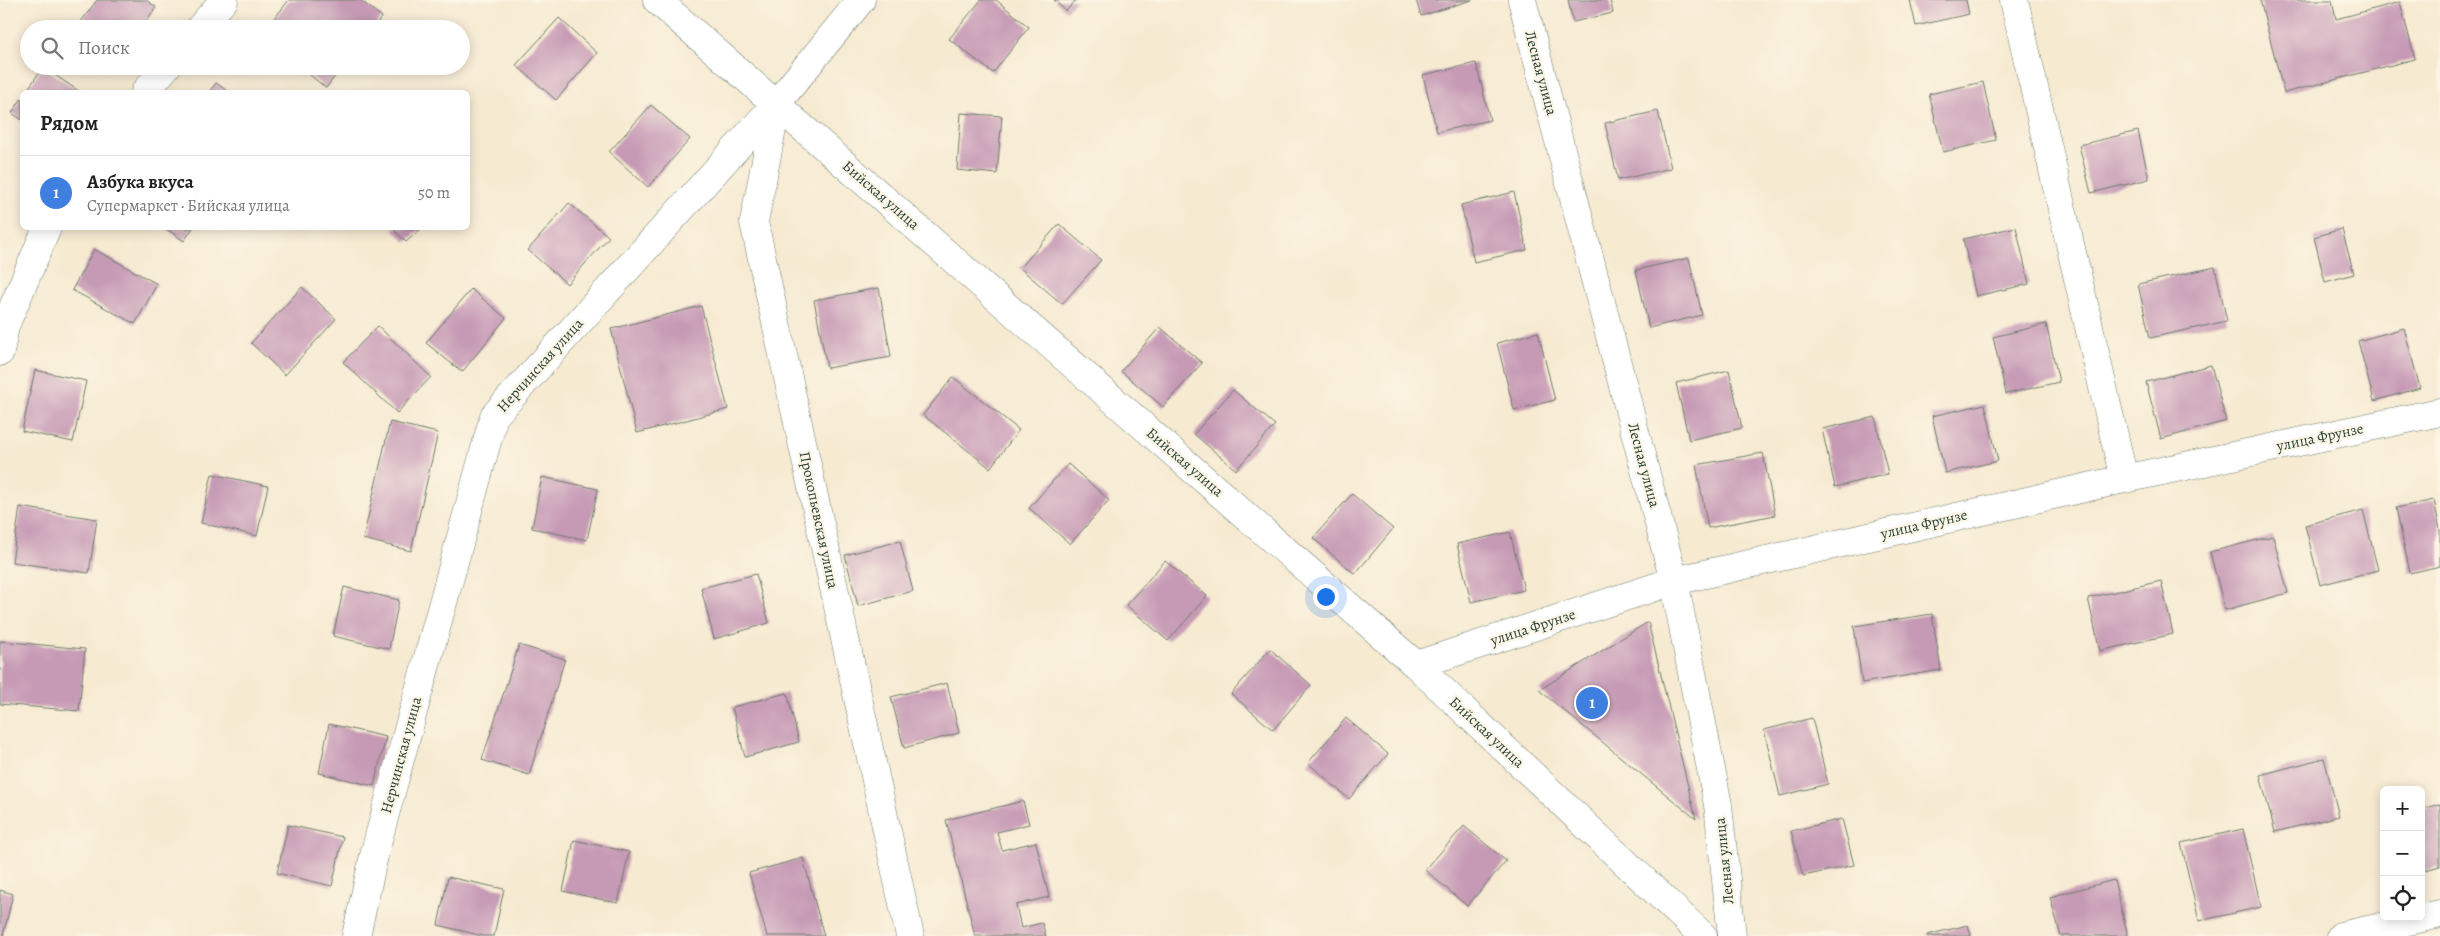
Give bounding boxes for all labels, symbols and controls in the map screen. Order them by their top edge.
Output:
search box [20,20,470,75]
street label: Лесная улица [1520,28,1562,118]
icon: search [38,34,66,62]
text: Поиск [78,35,130,61]
text: Рядом [40,109,98,137]
street label: Бийская улица [838,156,924,234]
text: Азбука вкуса [87,169,194,195]
text: 1 [53,182,59,204]
text: 50 m [418,182,450,204]
text: Супермаркет · Бийская улица [87,195,290,217]
street label: Нерчинская улица [492,314,588,416]
street label: улица Фрунзе [2274,418,2365,456]
street label: Лесная улица [1623,420,1665,510]
street label: Бийская улица [1142,423,1228,501]
street label: Прокопьевская улица [795,450,843,590]
street label: улица Фрунзе [1878,504,1969,544]
your location [1313,584,1339,610]
street label: улица Фрунзе [1487,604,1578,650]
pin: 1 [1576,684,1608,722]
street label: Бийская улица [1445,692,1529,772]
street label: Нерчинская улица [376,694,426,815]
map controls [2380,786,2425,921]
button: + [2380,786,2425,831]
street label: Лесная улица [1710,817,1738,905]
button: − [2380,831,2425,876]
button: locate [2380,876,2425,921]

